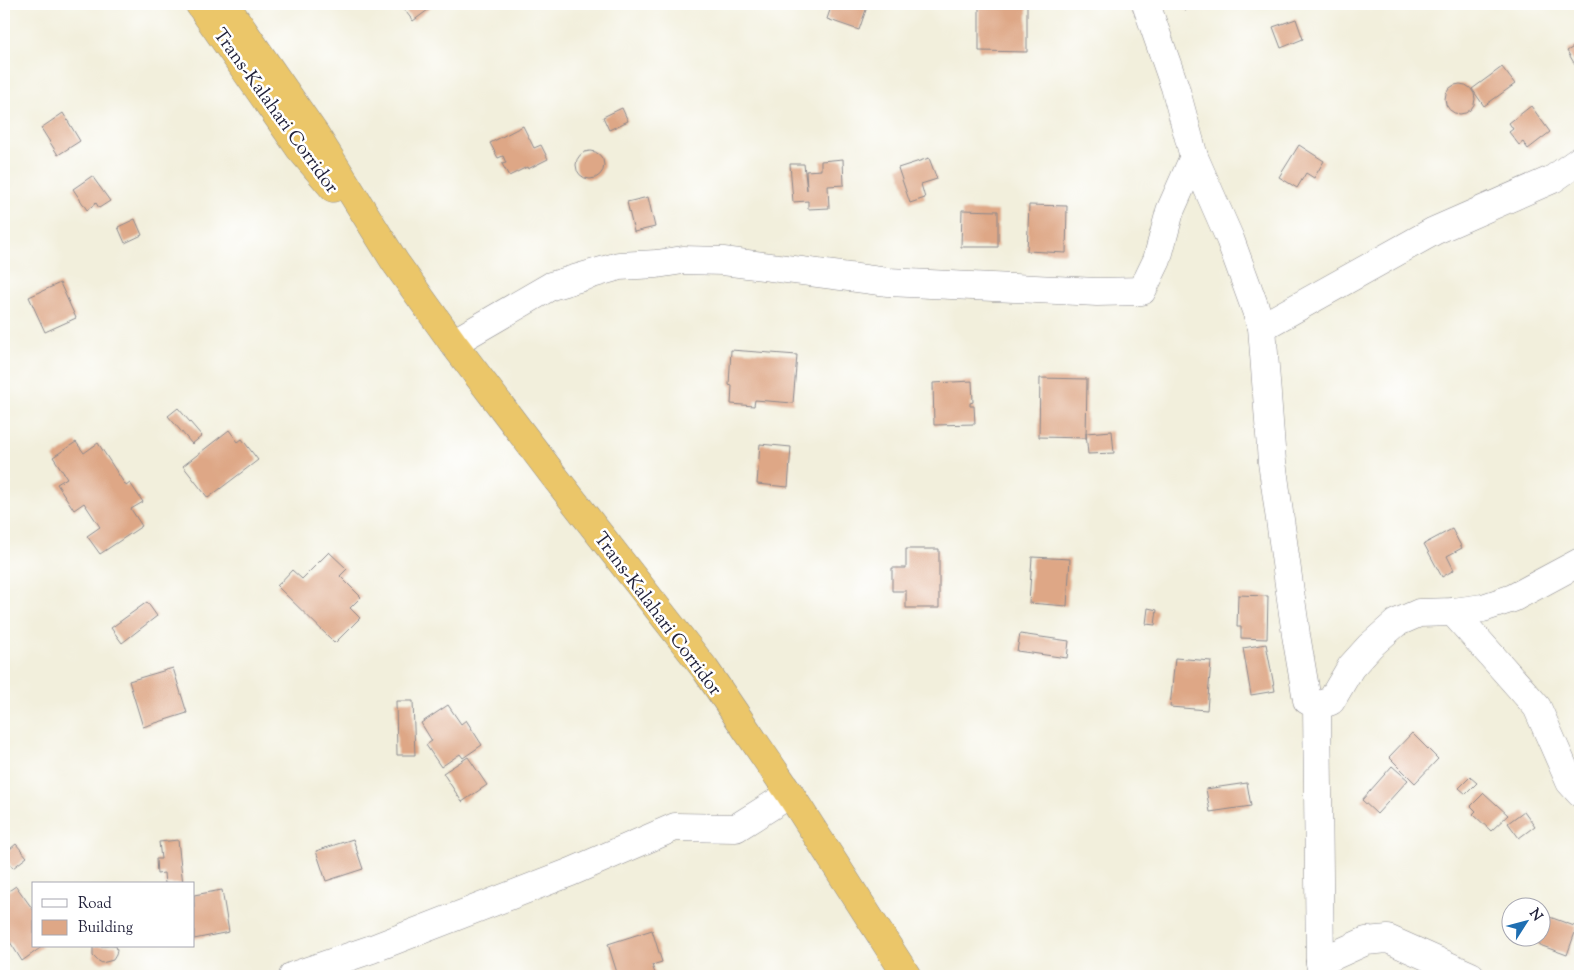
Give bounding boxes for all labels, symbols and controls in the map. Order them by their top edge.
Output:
street label: Trans-Kalahari Corridor [206,23,344,200]
street label: Trans-Kalahari Corridor [587,527,727,702]
legend [32,882,195,948]
text: Road [78,894,112,915]
north arrow [1502,898,1552,948]
text: N [1524,905,1546,926]
text: Building [78,918,133,939]

